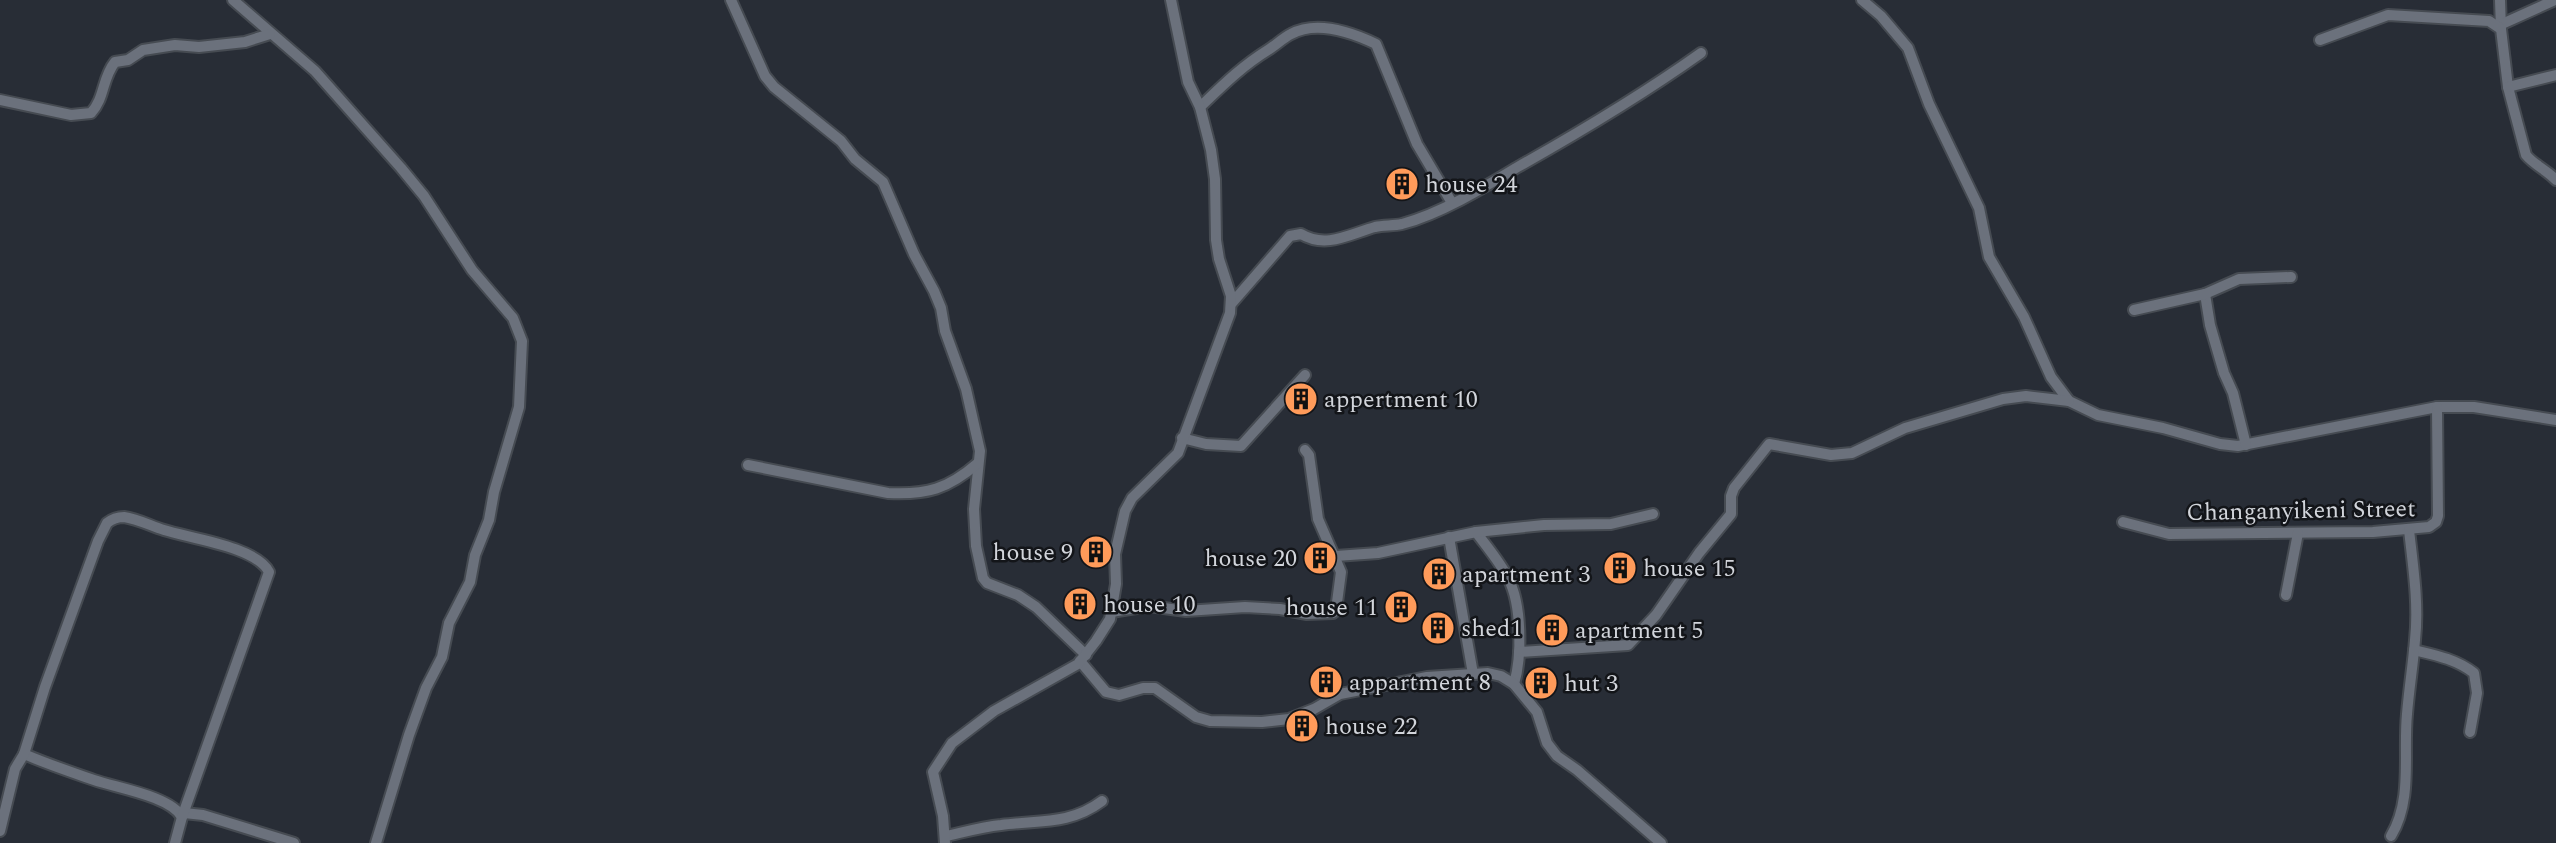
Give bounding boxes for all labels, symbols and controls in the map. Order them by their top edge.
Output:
building icon: house 24 [1384,166,1420,202]
place label: house 24 [1425,167,1517,203]
building icon: appertment 10 [1283,381,1319,417]
place label: appertment 10 [1324,382,1478,418]
street label: Changanyikeni Street [2186,491,2416,531]
building icon: house 9 [1078,534,1114,570]
place label: house 9 [993,535,1073,571]
building icon: house 20 [1302,540,1338,576]
place label: house 20 [1205,541,1297,577]
building icon: house 15 [1602,550,1638,586]
place label: house 15 [1643,551,1735,587]
building icon: apartment 3 [1421,556,1457,592]
place label: apartment 3 [1462,557,1590,593]
building icon: house 10 [1062,586,1098,622]
place label: house 10 [1103,587,1195,623]
building icon: house 11 [1383,589,1419,625]
place label: house 11 [1286,590,1378,626]
building icon: shed1 [1420,610,1456,646]
place label: shed1 [1461,611,1522,647]
building icon: apartment 5 [1534,612,1570,648]
place label: apartment 5 [1575,613,1703,649]
building icon: appartment 8 [1308,664,1344,700]
place label: appartment 8 [1349,665,1491,701]
building icon: hut 3 [1523,665,1559,701]
place label: hut 3 [1564,666,1618,702]
building icon: house 22 [1284,708,1320,744]
place label: house 22 [1325,709,1417,745]

